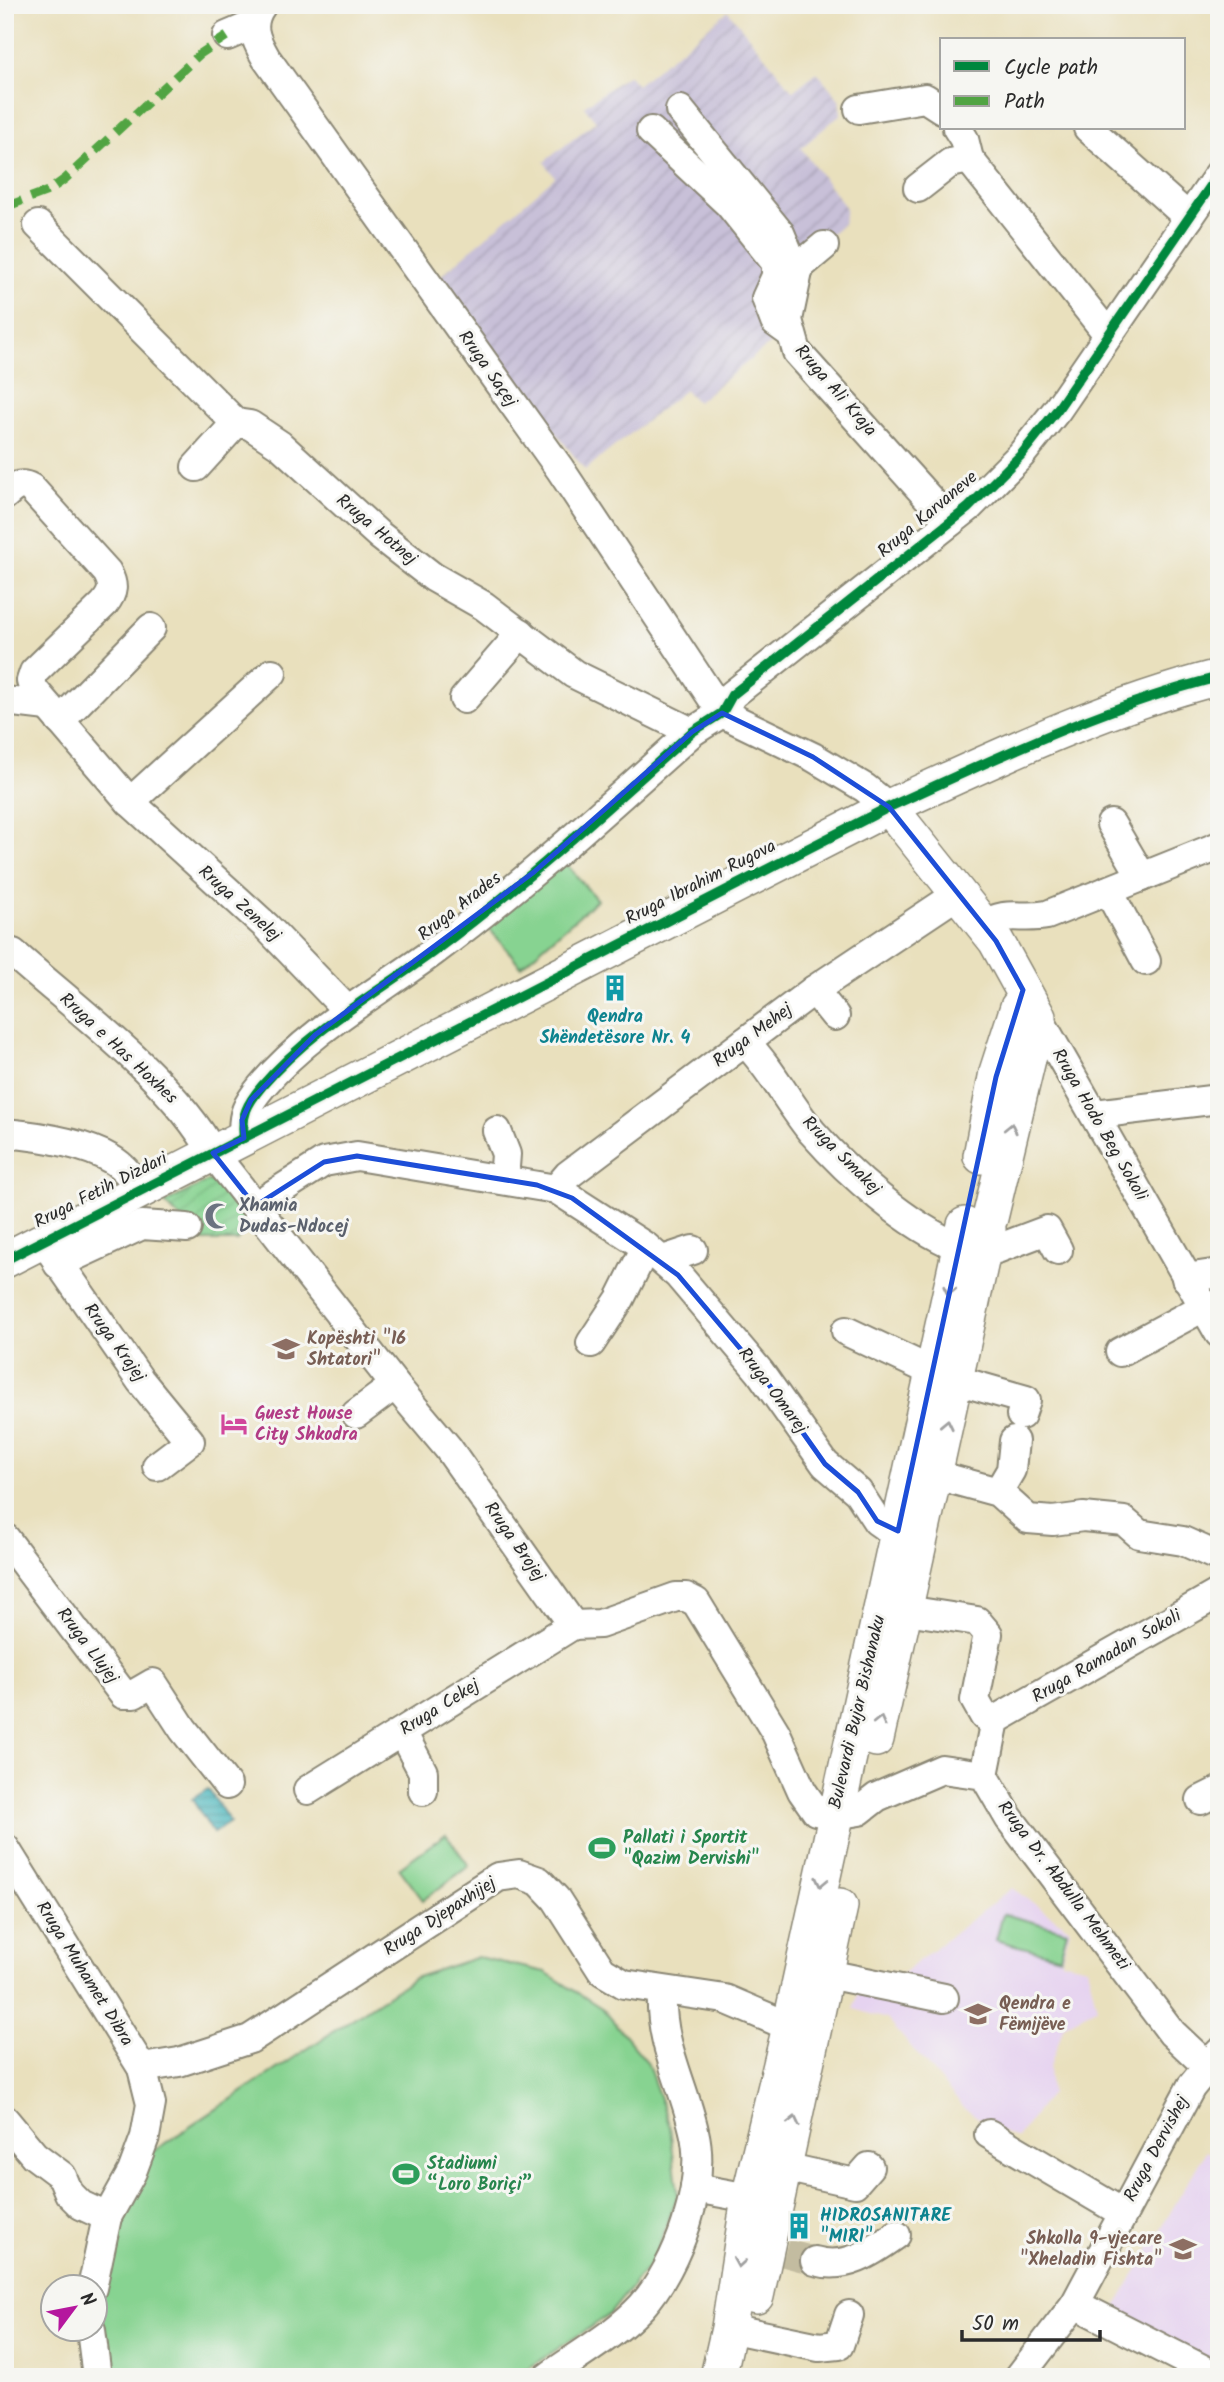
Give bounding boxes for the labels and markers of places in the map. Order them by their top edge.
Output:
building icon: Qendra Shëndetësore Nr. 4 [600,973,630,1003]
place label: Qendra Shëndetësore Nr. 4 [540,1003,691,1053]
place label: Xhamia Dudas-Ndocej [238,1192,349,1242]
mosque icon: Xhamia Dudas-Ndocej [203,1201,233,1231]
place label: Kopështi "16 Shtatori" [307,1325,406,1375]
school or university icon: Kopështi "16 Shtatori" [271,1334,301,1364]
place label: Guest House City Shkodra [255,1400,358,1450]
hotel icon: Guest House City Shkodra [219,1409,249,1439]
place label: Pallati i Sportit "Qazim Dervishi" [623,1824,759,1874]
sports icon: Pallati i Sportit "Qazim Dervishi" [587,1833,617,1863]
place label: Qendra e Fëmijëve [999,1990,1071,2040]
school or university icon: Qendra e Fëmijëve [963,1999,993,2029]
place label: Stadiumi “Loro Boriçi” [427,2150,533,2200]
sports icon: Stadiumi “Loro Boriçi” [391,2159,421,2189]
place label: HIDROSANITARE "MIRI" [820,2202,952,2252]
building icon: HIDROSANITARE "MIRI" [784,2211,814,2241]
place label: Shkolla 9-vjecare "Xheladin Fishta" [1020,2225,1162,2275]
school or university icon: Shkolla 9-vjecare "Xheladin Fishta" [1168,2234,1198,2264]

